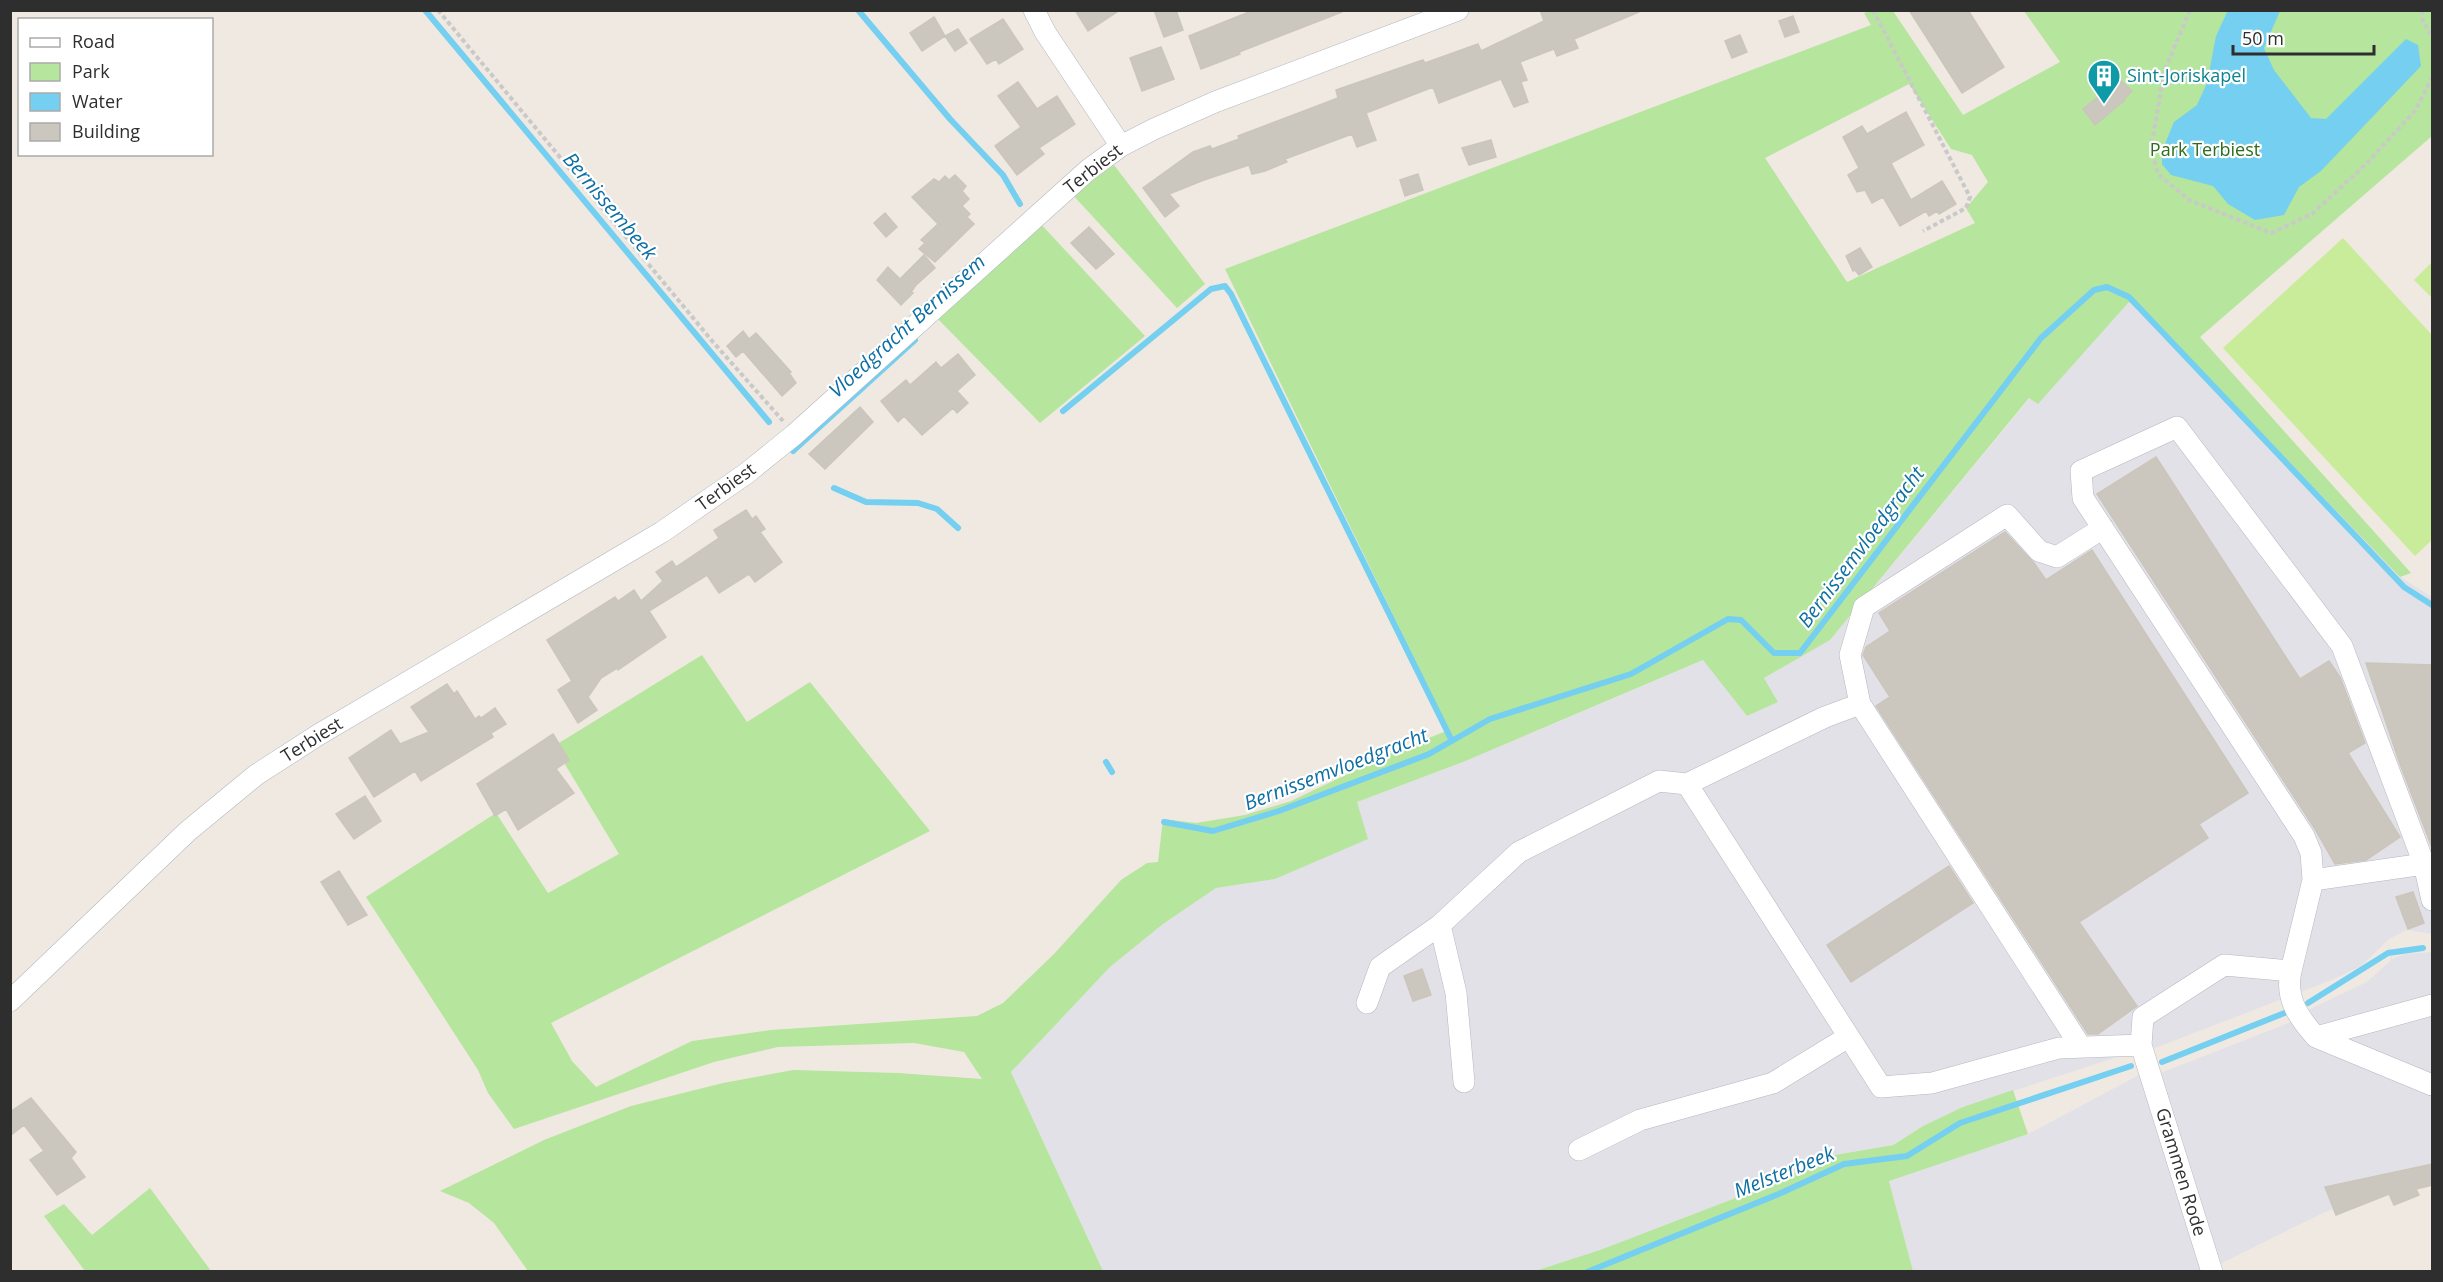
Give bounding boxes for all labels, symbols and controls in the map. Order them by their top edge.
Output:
legend [18,18,213,156]
scale bar [2233,18,2374,56]
text: 50 m [2242,26,2284,50]
text: Road [72,29,115,53]
building icon: Sint-Joriskapel [2086,58,2122,105]
text: Park [72,59,110,83]
place label: Sint-Joriskapel [2127,63,2246,87]
text: Water [72,89,123,113]
text: Building [72,119,140,143]
park label: Park Terbiest [2150,137,2260,161]
street label: Terbiest [1058,138,1127,199]
water label: Bernissembeek [558,146,664,266]
water label: Vloedgracht Bernissem [823,248,991,403]
street label: Terbiest [691,456,760,516]
water label: Bernissemvloedgracht [1791,460,1931,633]
street label: Terbiest [276,711,347,767]
water label: Bernissemvloedgracht [1240,721,1433,816]
street label: Grammen Rode [2151,1105,2213,1239]
water label: Melsterbeek [1730,1139,1839,1204]

